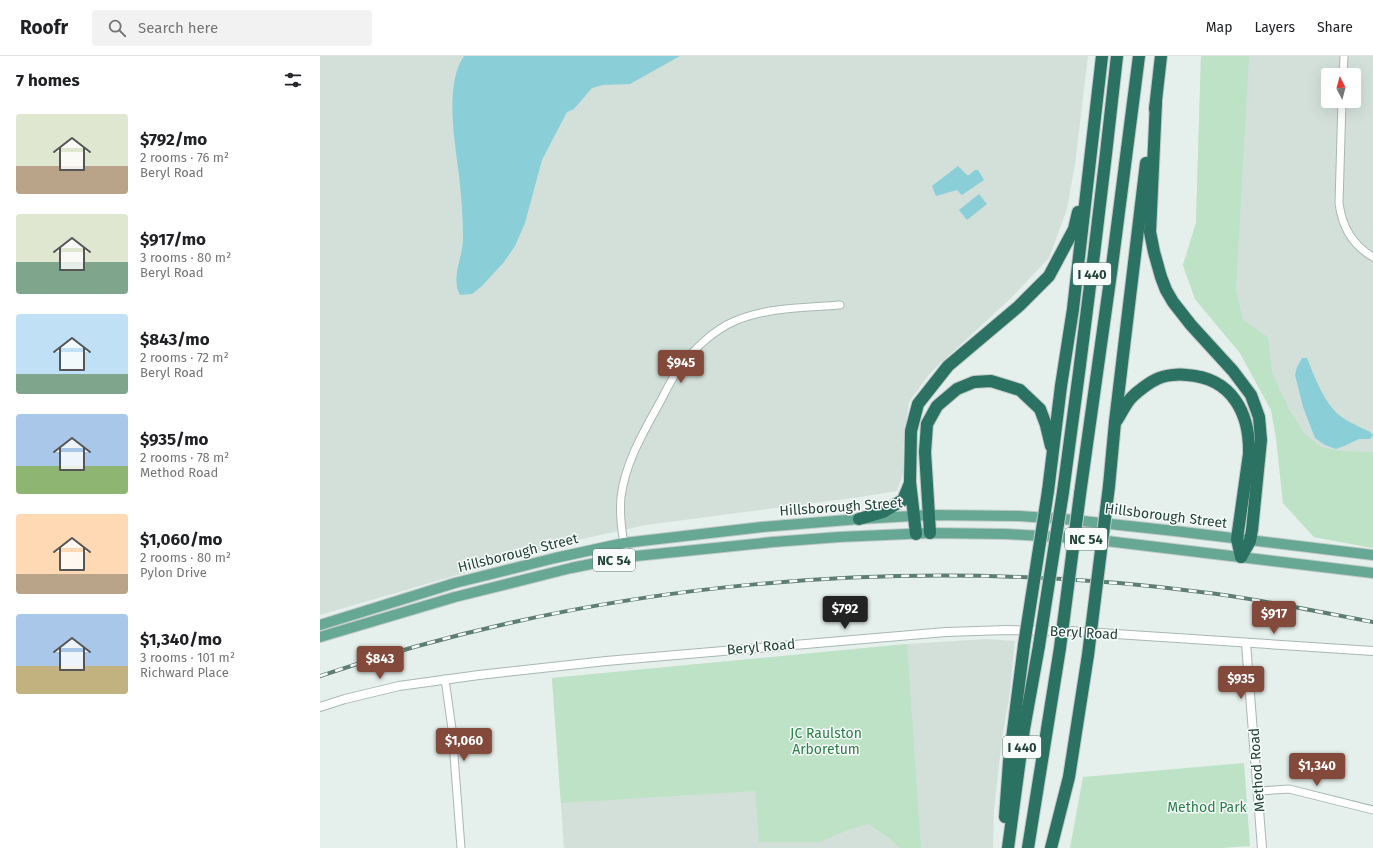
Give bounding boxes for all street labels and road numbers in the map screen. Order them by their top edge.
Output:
road number: I 440 [1073,263,1111,285]
street label: Hillsborough Street [779,494,904,520]
street label: Hillsborough Street [1104,500,1229,532]
road number: NC 54 [1065,528,1107,550]
street label: Hillsborough Street [456,530,581,576]
road number: NC 54 [593,549,635,571]
street label: Beryl Road [1049,623,1119,643]
street label: Beryl Road [726,636,796,658]
street label: Method Road [1246,727,1268,813]
road number: I 440 [1003,736,1041,758]

